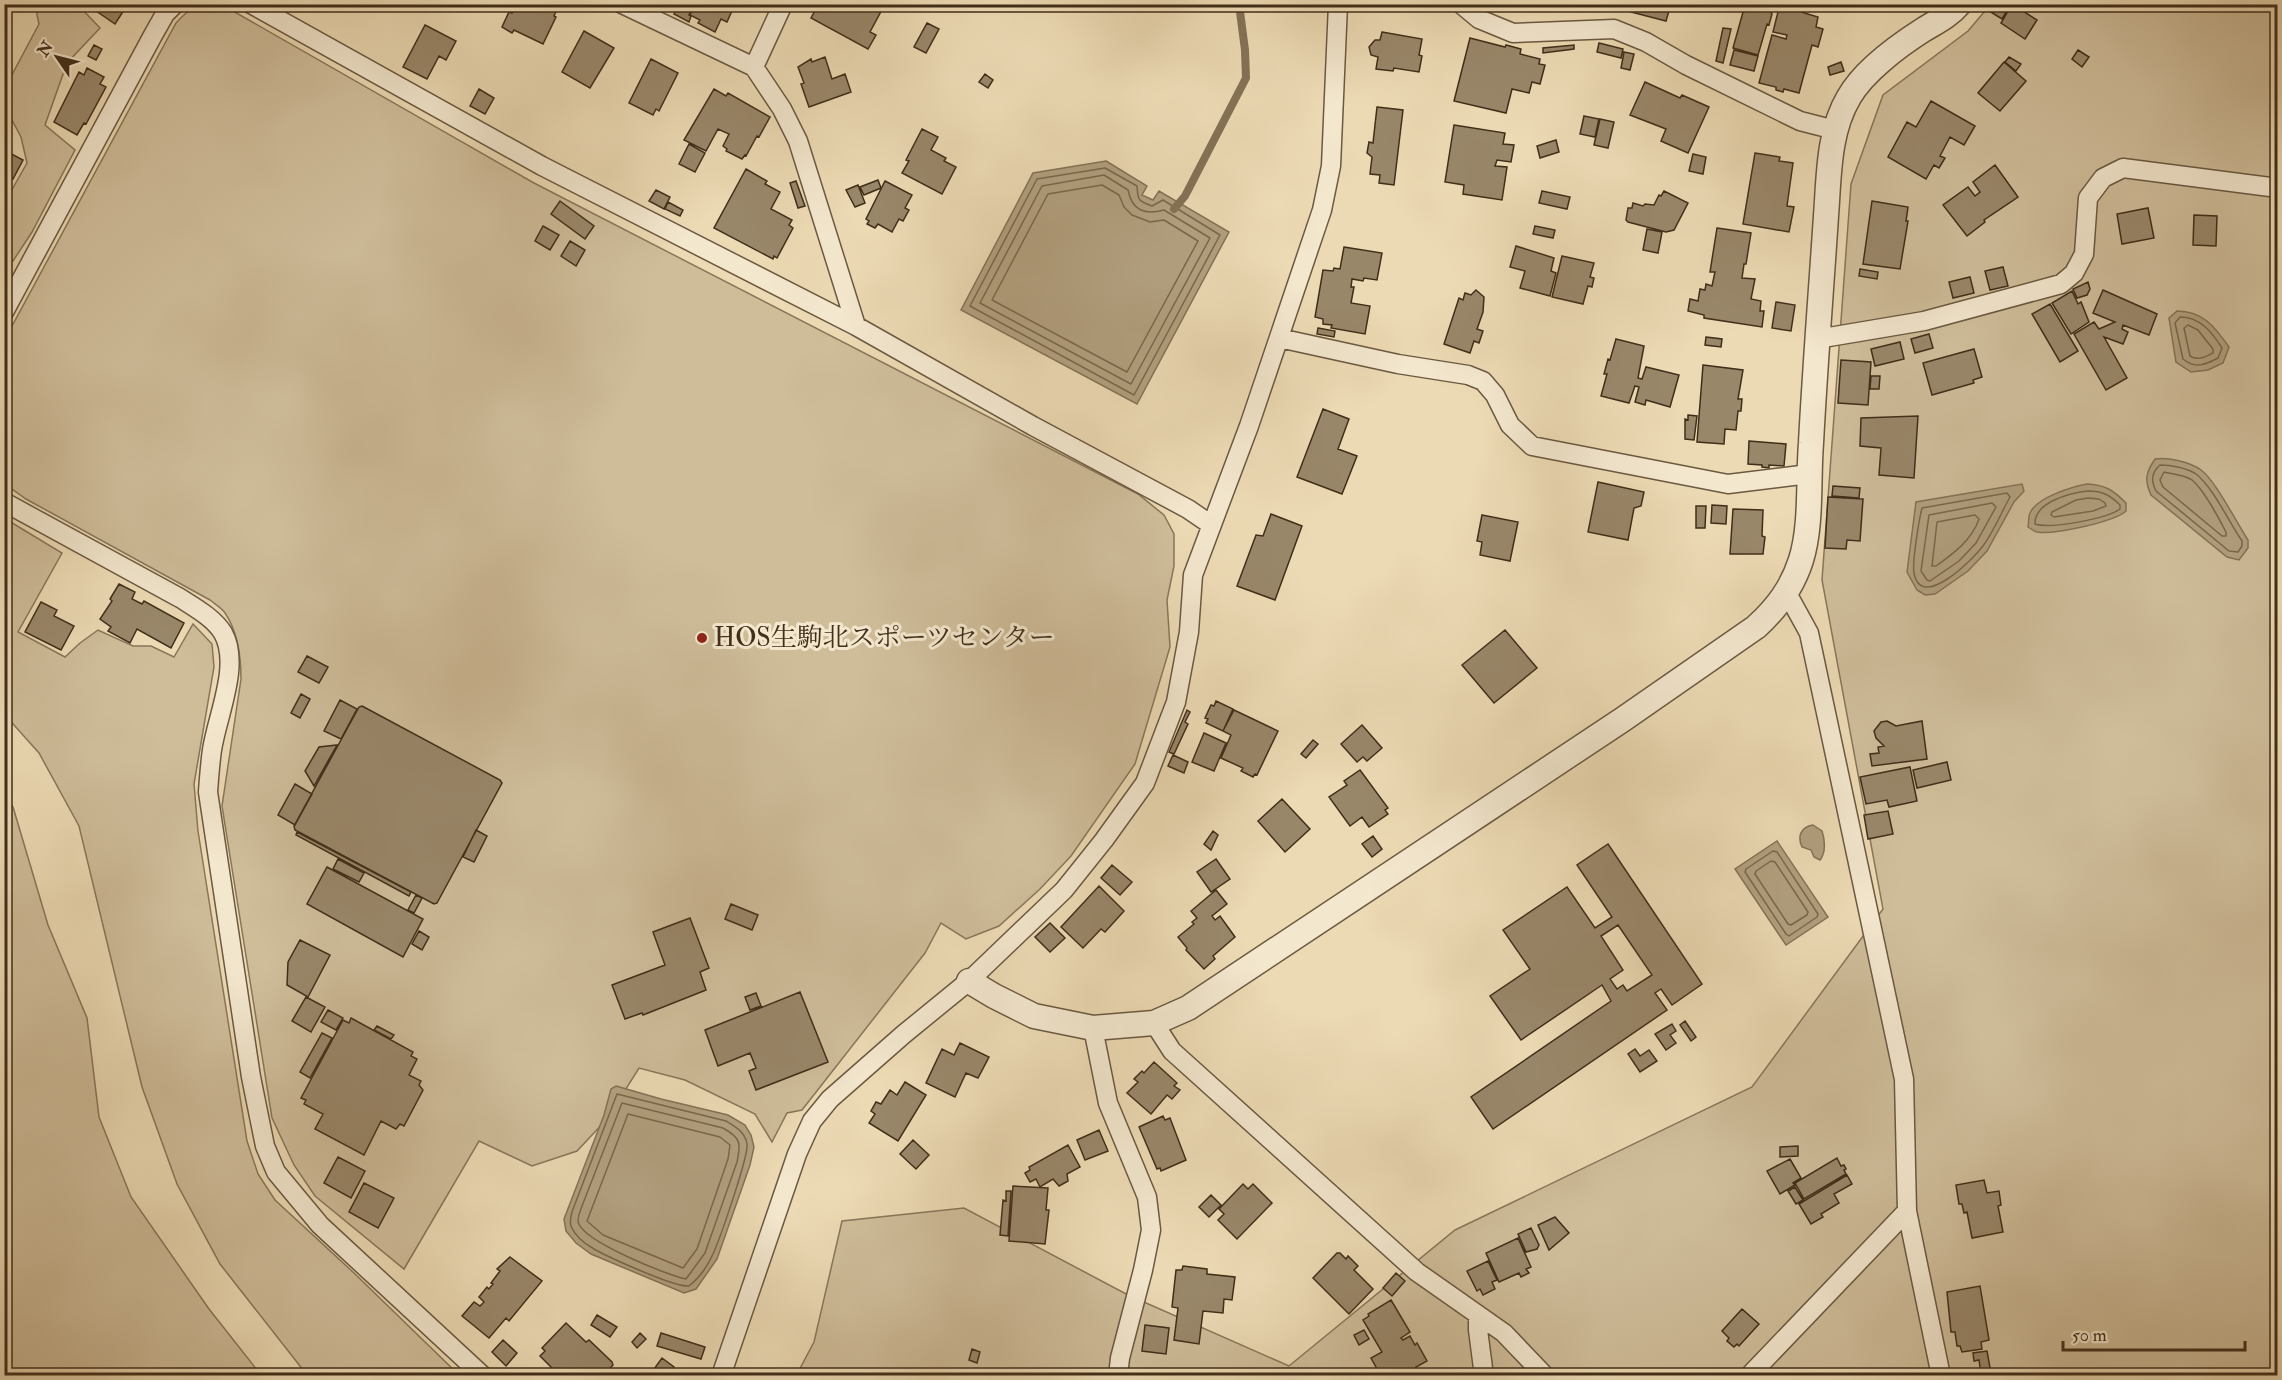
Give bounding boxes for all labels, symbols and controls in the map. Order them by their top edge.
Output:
north arrow [27,27,87,87]
text: N [33,37,58,61]
place label: HOS生駒北スポーツセンター [714,622,1055,654]
marker: HOS生駒北スポーツセンター [695,631,709,645]
scale bar [2063,1314,2244,1352]
text: 50 m [2072,1324,2107,1347]

